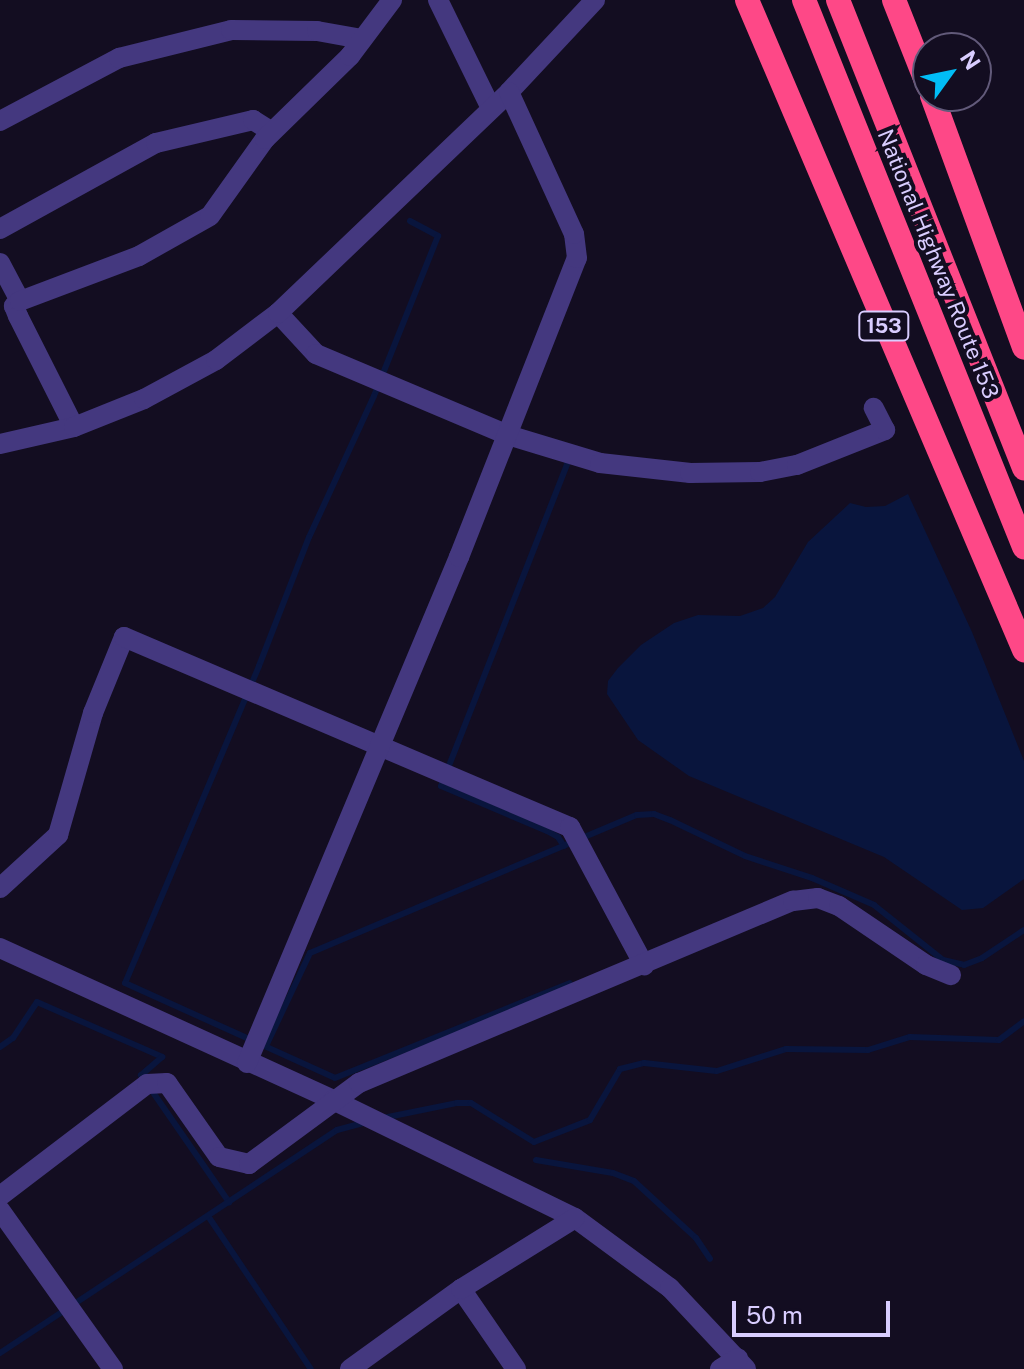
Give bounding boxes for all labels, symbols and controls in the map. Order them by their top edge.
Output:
north arrow [912,32,992,112]
text: N [955,46,986,74]
street label: National Highway Route 153 [872,125,1004,403]
road number: 153 [858,310,910,342]
scale bar [736,1285,894,1335]
text: 50 m [746,1301,803,1329]

